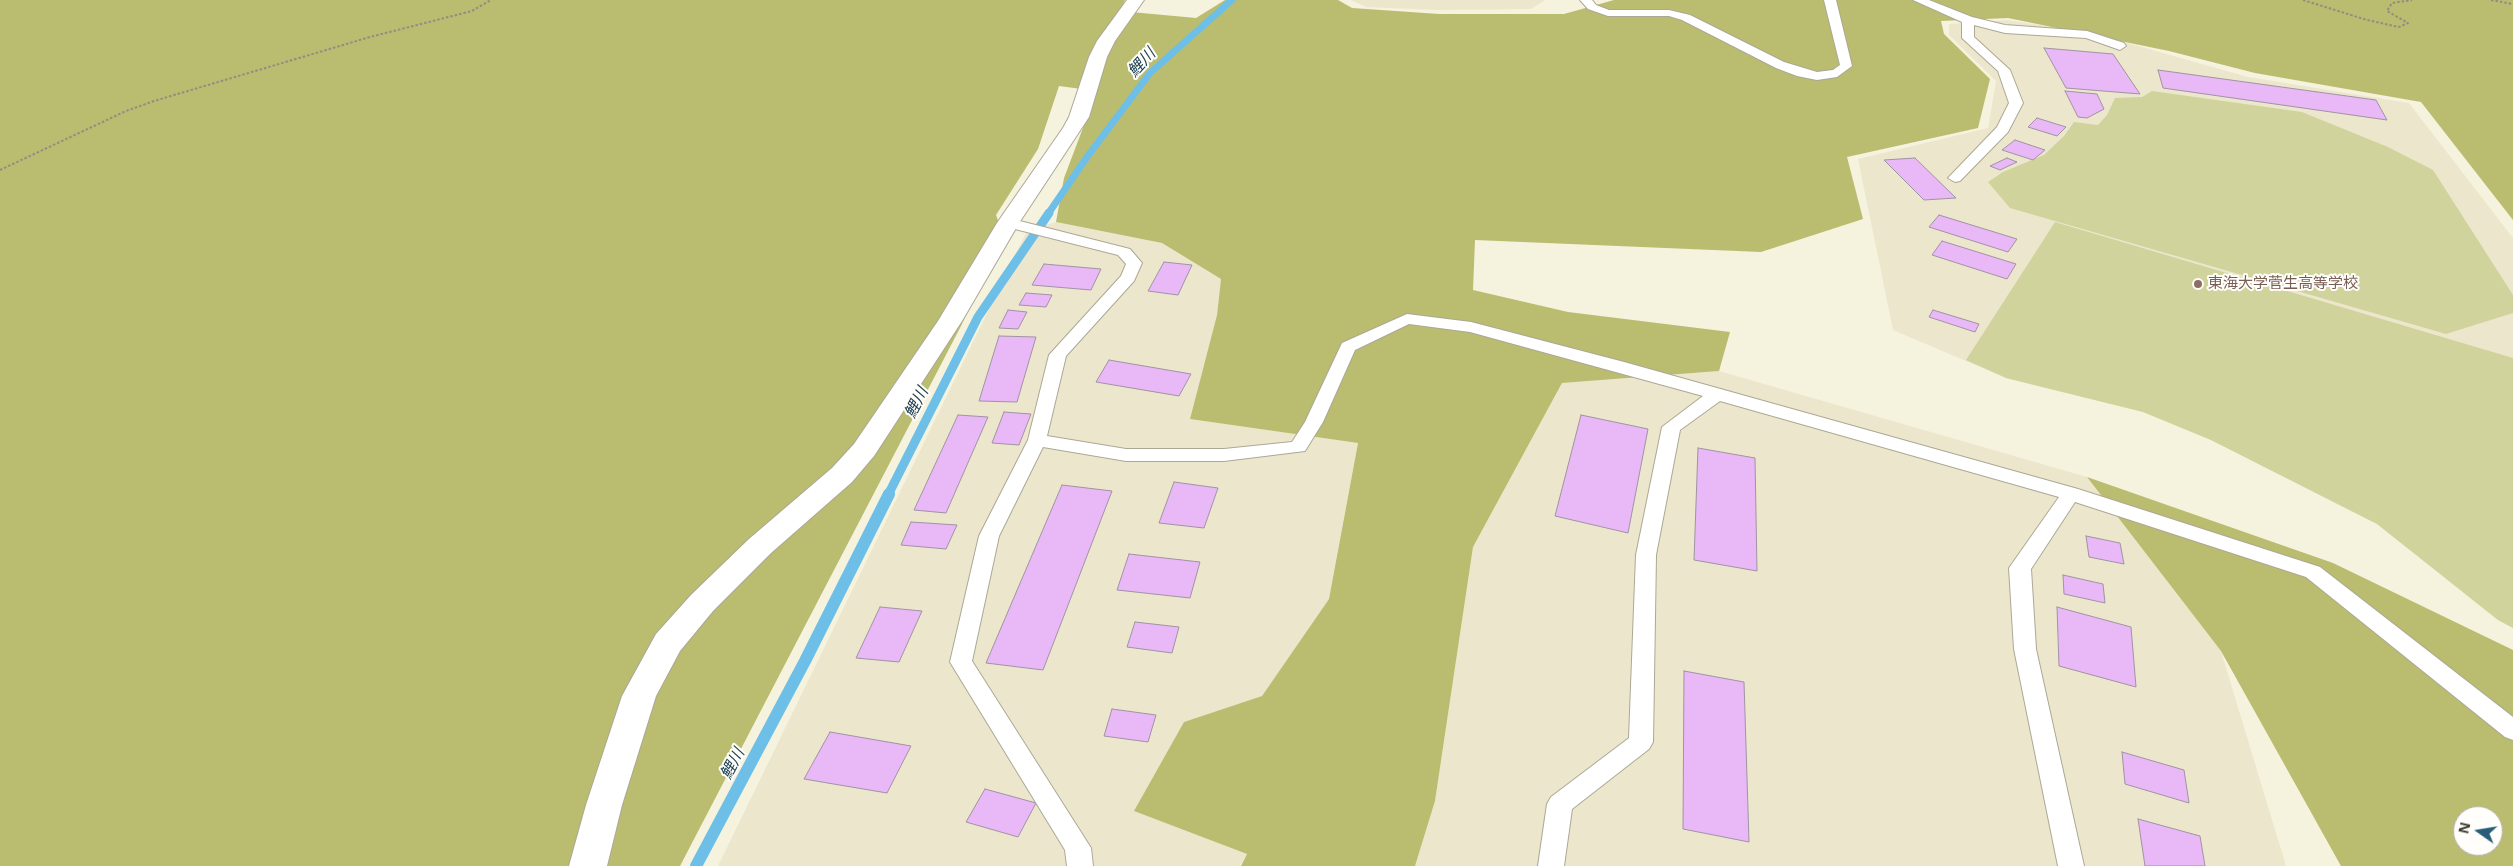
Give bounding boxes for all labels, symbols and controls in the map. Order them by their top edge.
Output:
water label: 鯉川 [1124,45,1160,81]
place label: 東海大学菅生高等学校 [2208,275,2358,293]
marker: 東海大学菅生高等学校 [2192,278,2204,290]
water label: 鯉川 [901,384,933,422]
water label: 鯉川 [717,745,749,783]
north arrow [2453,806,2503,856]
text: N [2453,820,2474,835]

